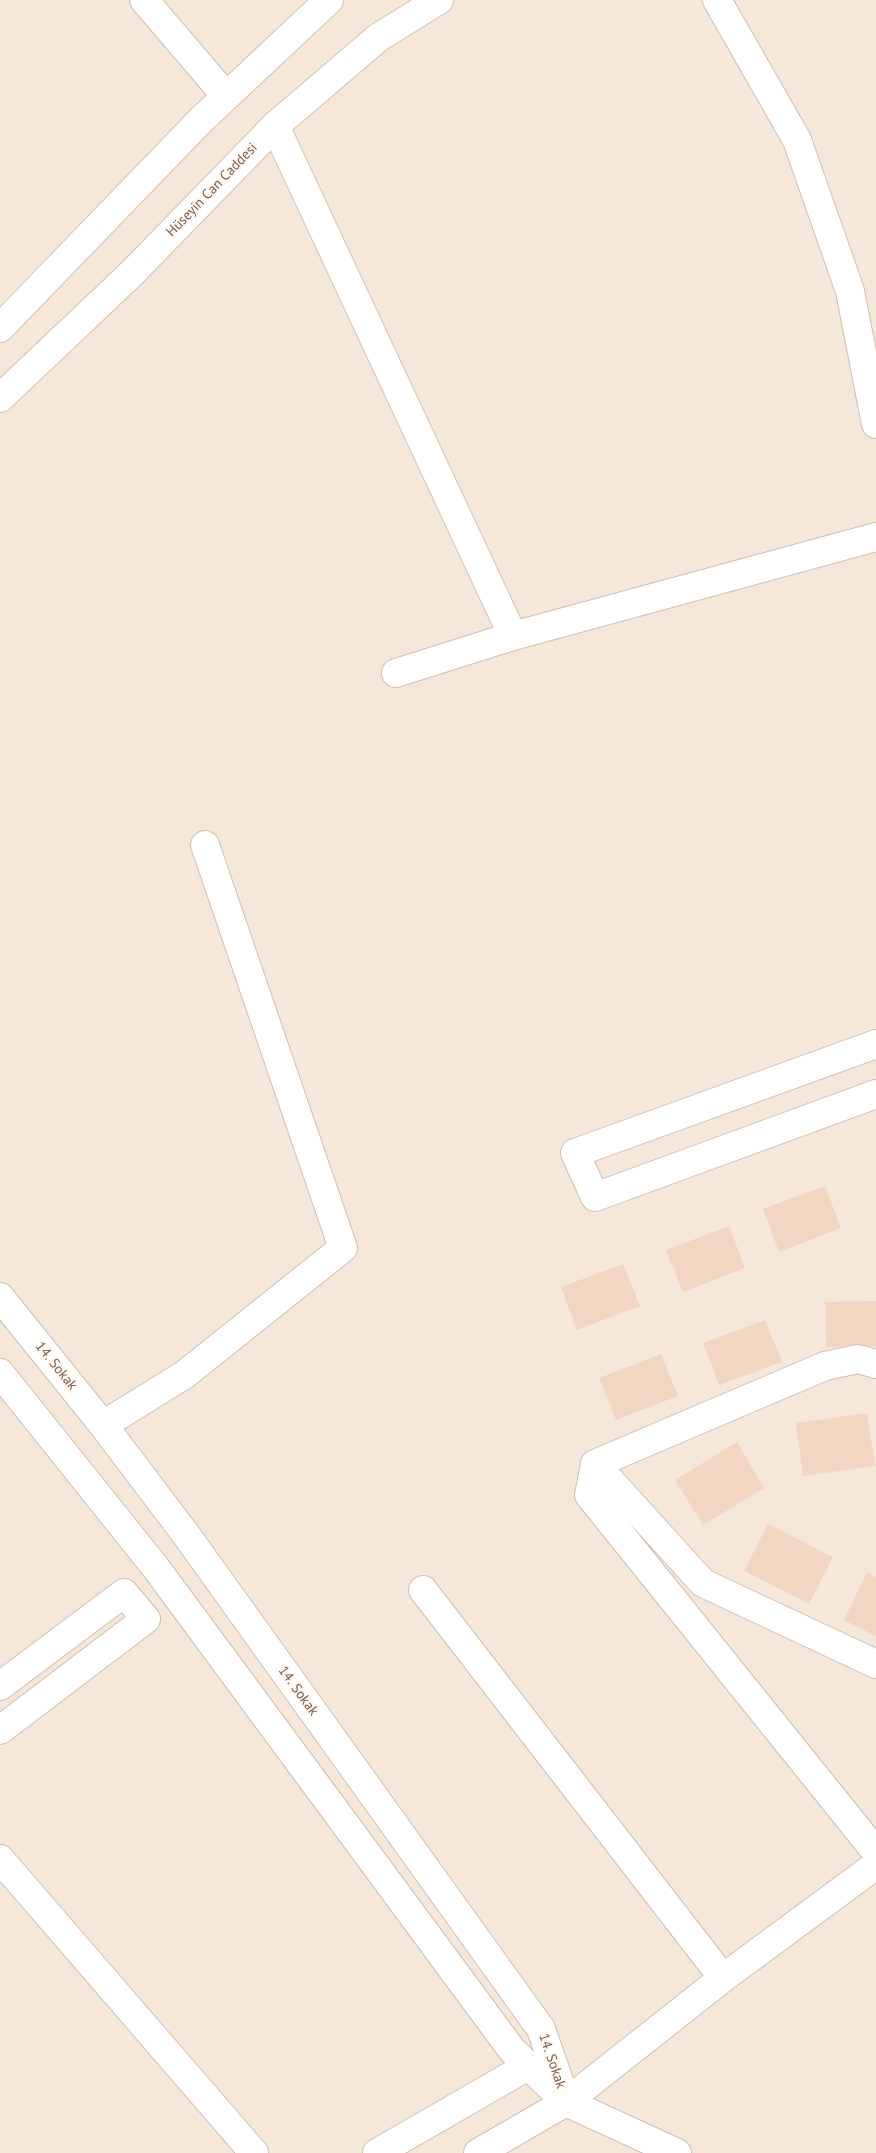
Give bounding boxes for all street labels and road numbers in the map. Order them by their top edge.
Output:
street label: Hüseyin Can Caddesi [163,140,261,240]
street label: 14. Sokak [31,1338,81,1394]
street label: 14. Sokak [274,1663,322,1719]
street label: 14. Sokak [535,2031,569,2091]

